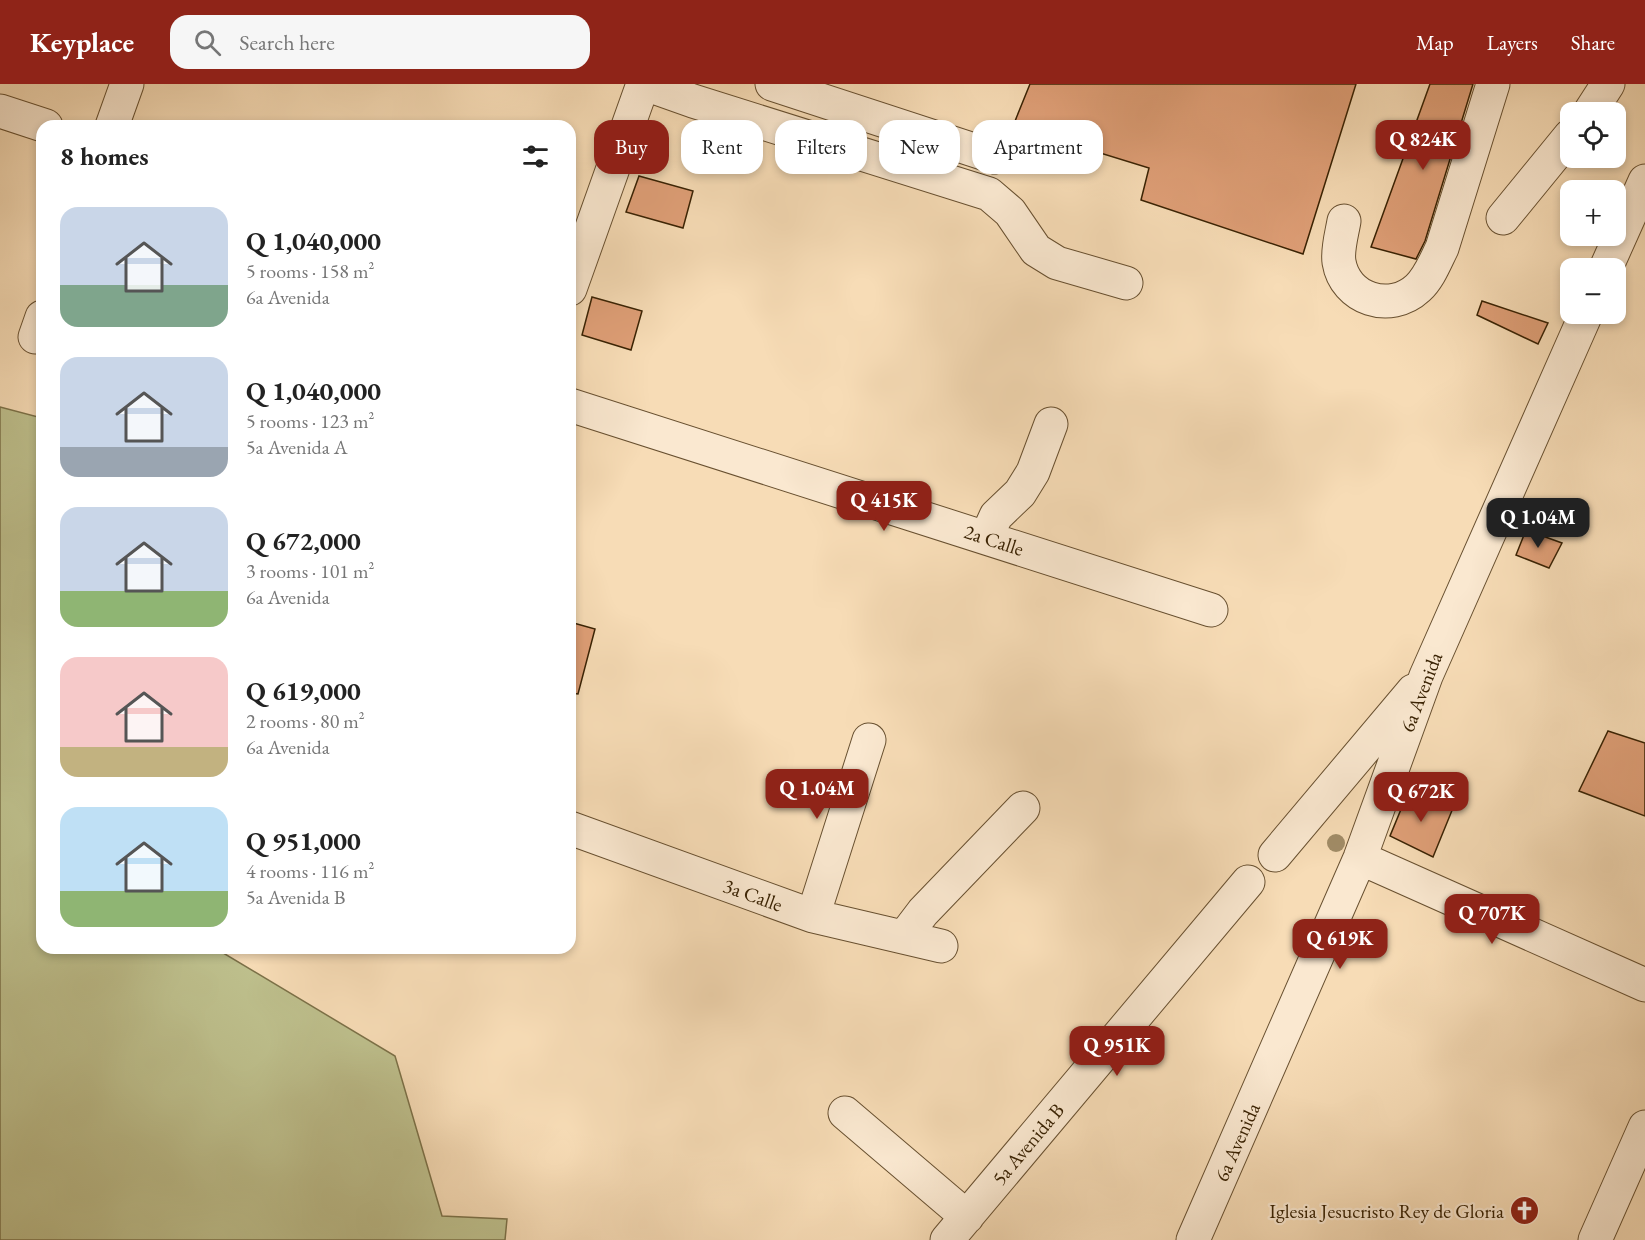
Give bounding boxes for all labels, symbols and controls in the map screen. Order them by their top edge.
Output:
search box [170,15,590,69]
text: Keyplace [30,24,134,60]
icon: search [191,26,224,59]
text: Search here [239,28,335,57]
text: Map [1416,29,1454,56]
text: Layers [1487,29,1538,56]
text: Share [1571,29,1615,56]
map controls [1560,102,1626,324]
button: locate [1560,102,1626,168]
chip: Buy [594,120,669,174]
chip: Rent [681,120,763,174]
chip: Filters [775,120,867,174]
chip: New [879,120,960,174]
chip: Apartment [972,120,1103,174]
pin: Q 824K [1374,120,1472,171]
text: Q 824K [1390,126,1456,152]
text: 8 homes [60,139,149,173]
icon: filters [519,140,552,173]
button: + [1560,180,1626,246]
text: Q 1,040,000 [246,224,381,258]
icon: home [108,231,180,303]
text: 5 rooms · 158 m² [246,258,374,284]
button: − [1560,258,1626,324]
text: 6a Avenida [246,284,330,310]
text: Q 1,040,000 [246,374,381,408]
icon: home [108,381,180,453]
text: 5 rooms · 123 m² [246,408,374,434]
text: 5a Avenida A [246,434,347,460]
pin: Q 415K [835,481,933,532]
text: Q 415K [851,487,917,513]
pin: Q 1.04M [1483,498,1593,549]
text: Q 1.04M [1501,504,1575,530]
street label: 2a Calle [961,518,1027,562]
text: Q 672,000 [246,524,361,558]
icon: home [108,531,180,603]
text: 3 rooms · 101 m² [246,558,374,584]
text: 6a Avenida [246,584,330,610]
street label: 6a Avenida [1394,648,1448,736]
text: Q 619,000 [246,674,361,708]
icon: home [108,681,180,753]
text: 2 rooms · 80 m² [246,708,365,734]
text: 6a Avenida [246,734,330,760]
pin: Q 1.04M [762,769,872,820]
pin: Q 672K [1372,772,1470,823]
text: Q 1.04M [780,775,854,801]
text: Q 672K [1388,778,1454,804]
text: Q 951,000 [246,824,361,858]
icon: home [108,831,180,903]
text: 4 rooms · 116 m² [246,858,374,884]
street label: 3a Calle [720,872,786,918]
text: 5a Avenida B [246,884,345,910]
pin: Q 707K [1443,894,1541,945]
text: Q 707K [1459,900,1525,926]
pin: Q 619K [1291,919,1389,970]
text: Q 619K [1307,925,1373,951]
pin: Q 951K [1068,1026,1166,1077]
text: Q 951K [1084,1032,1150,1058]
street label: 5a Avenida B [986,1098,1070,1190]
street label: 6a Avenida [1208,1098,1266,1185]
church icon: Iglesia Jesucristo Rey de Gloria [1509,1195,1541,1227]
place label: Iglesia Jesucristo Rey de Gloria [1269,1198,1504,1224]

